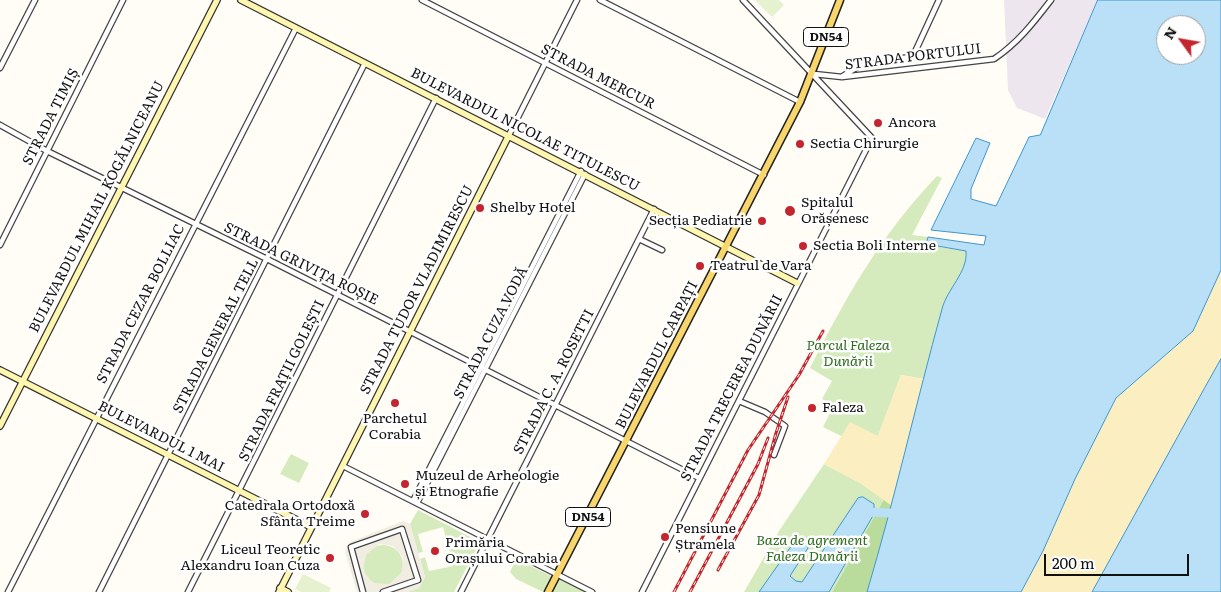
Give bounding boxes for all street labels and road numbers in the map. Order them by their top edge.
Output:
road number: DN54 [804,28,848,46]
street label: STRADA PORTULUI [844,40,982,74]
street label: STRADA MERCUR [538,41,658,113]
street label: BULEVARDUL NICOLAE TITULESCU [408,65,642,195]
street label: STRADA TIMIȘ [19,66,83,168]
street label: BULEVARDUL MIHAIL KOGĂLNICEANU [26,78,168,336]
street label: STRADA TUDOR VLADIMIRESCU [357,183,477,397]
street label: STRADA GRIVIȚA ROȘIE [221,219,381,309]
street label: STRADA CEZAR BOLLIAC [93,222,189,386]
street label: STRADA GENERAL TELL [170,256,262,416]
street label: STRADA CUZA VODĂ [450,264,532,402]
street label: BULEVARDUL CARPAȚI [612,278,702,432]
street label: STRADA TRECEREA DUNĂRII [677,292,787,484]
street label: STRADA FRAȚII GOLEȘTI [236,298,328,464]
street label: STRADA C. A. ROSETTI [510,307,598,457]
street label: BULEVARDUL 1 MAI [95,398,227,476]
road number: DN54 [566,508,610,526]

